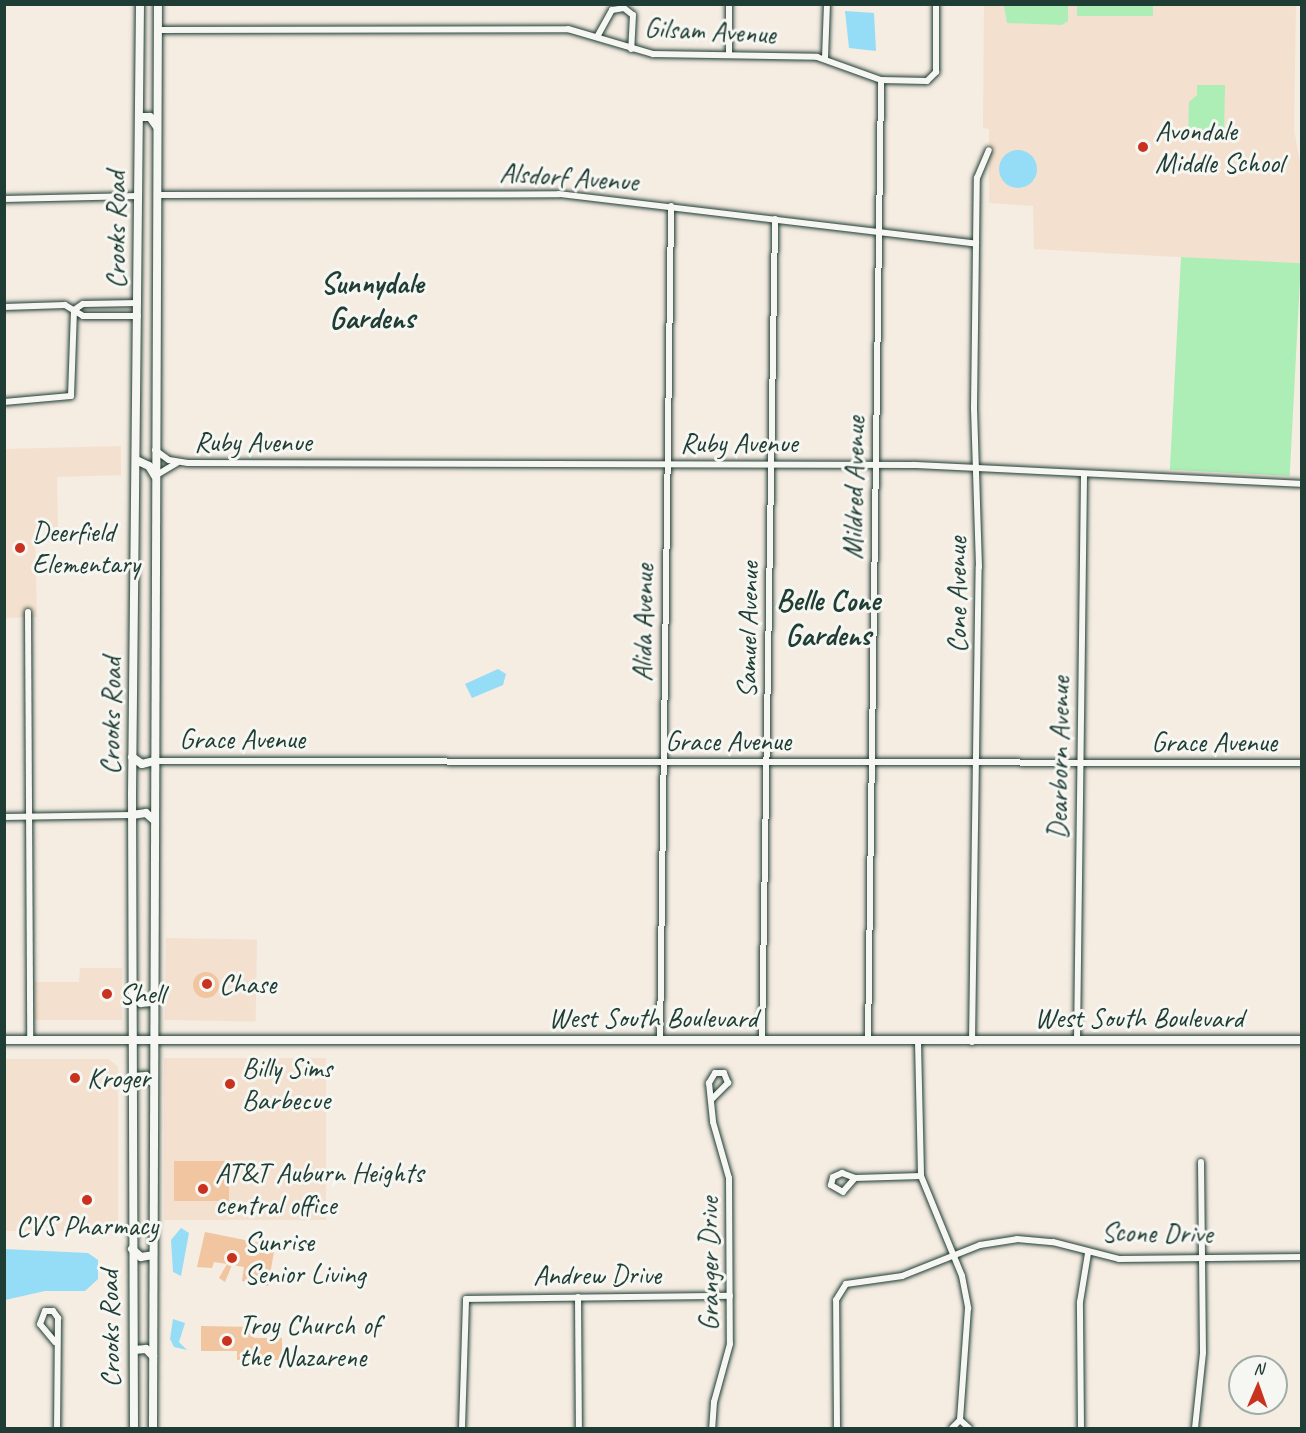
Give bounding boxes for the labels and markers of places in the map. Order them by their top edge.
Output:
place label: Avondale Middle School [1155,114,1283,180]
marker: Avondale Middle School [1136,140,1150,154]
place label: Deerfield Elementary [32,515,140,581]
marker: Deerfield Elementary [13,541,27,555]
place label: Chase [219,967,276,1001]
place label: Shell [119,977,165,1011]
marker: Chase [200,977,214,991]
marker: Shell [100,987,114,1001]
place label: Billy Sims Barbecue [242,1051,332,1117]
place label: Kroger [87,1061,150,1095]
marker: Kroger [68,1071,82,1085]
marker: Billy Sims Barbecue [223,1077,237,1091]
place label: AT&T Auburn Heights central office [215,1156,423,1222]
marker: AT&T Auburn Heights central office [196,1182,210,1196]
marker: CVS Pharmacy [80,1193,94,1207]
place label: CVS Pharmacy [16,1209,158,1243]
place label: Sunrise Senior Living [244,1225,365,1291]
marker: Sunrise Senior Living [225,1251,239,1265]
place label: Troy Church of the Nazarene [239,1308,381,1374]
marker: Troy Church of the Nazarene [220,1334,234,1348]

